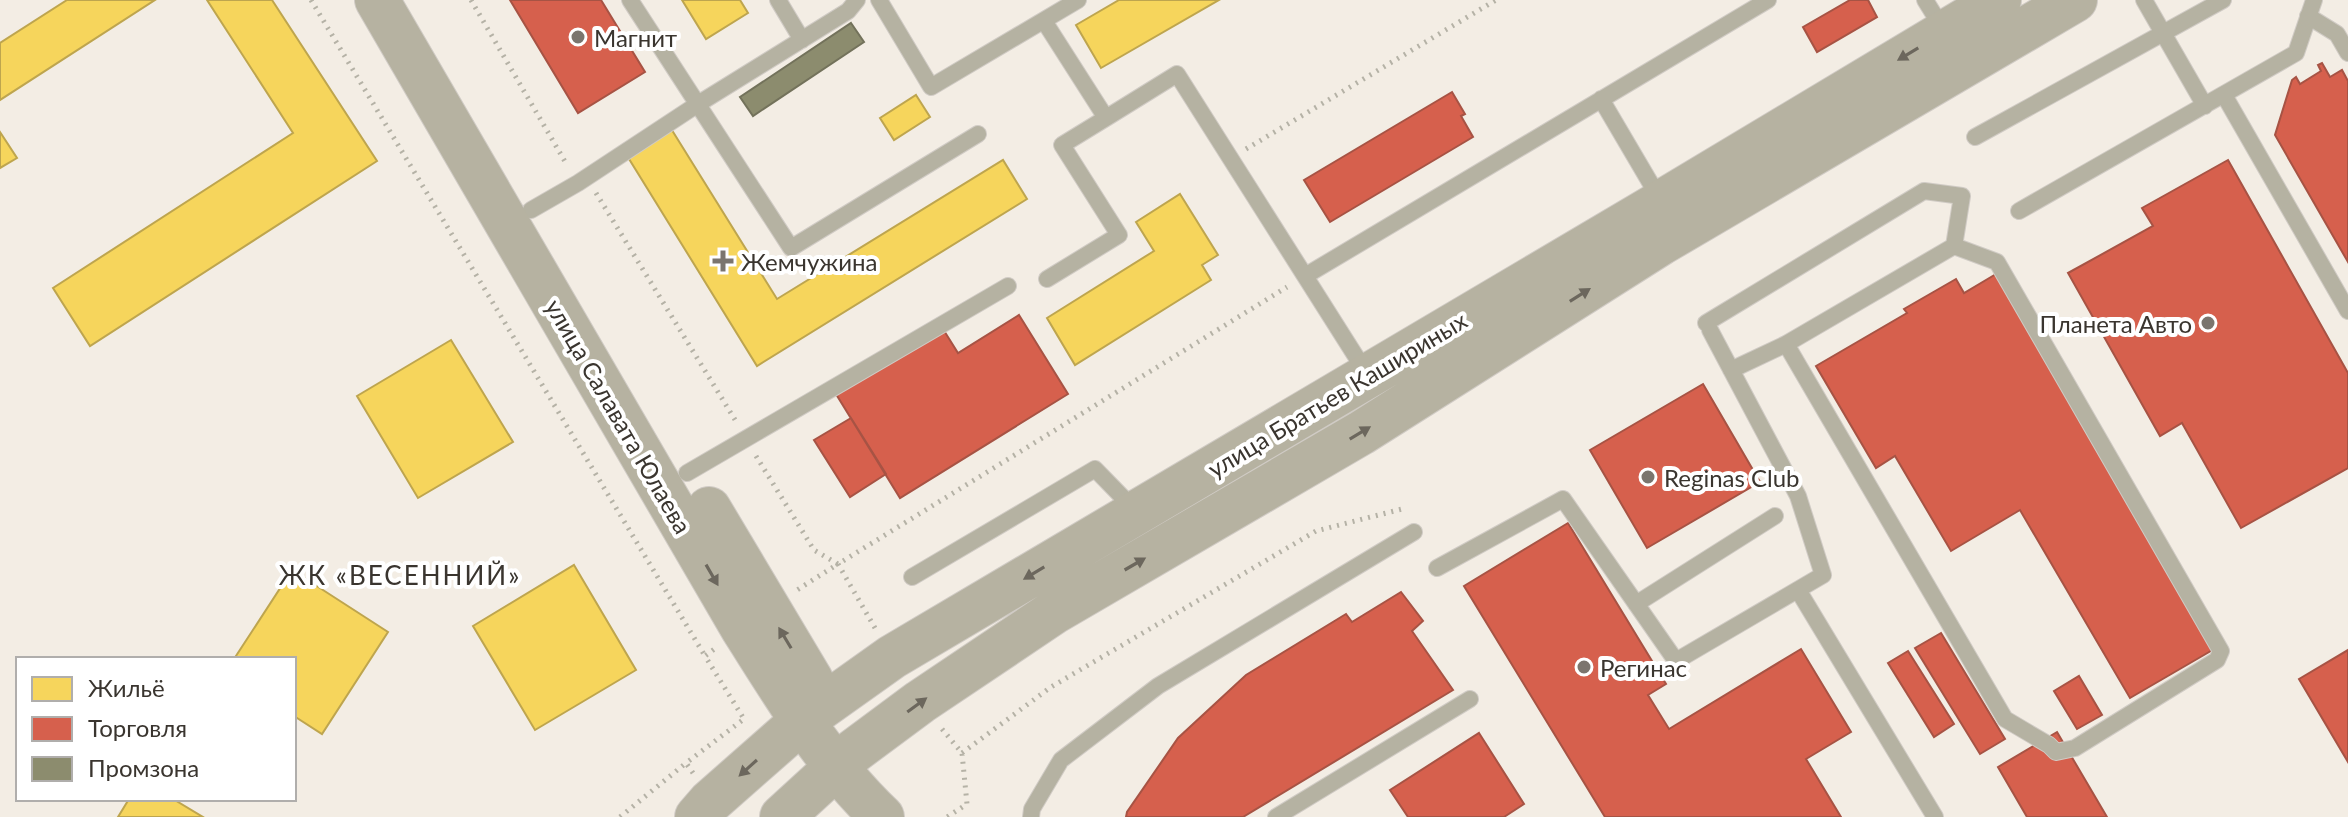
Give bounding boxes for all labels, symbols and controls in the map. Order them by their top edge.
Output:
place label: Магнит [594,23,677,52]
marker: Магнит [569,28,587,46]
one-way arrow [1897,47,1919,61]
place label: Жемчужина [741,247,878,276]
marker: Жемчужина [712,250,734,272]
one-way arrow [1569,288,1591,302]
street label: улица Салавата Юлаева [540,294,698,538]
street label: улица Братьев Кашириных [1202,305,1472,483]
place label: Планета Авто [2039,309,2192,338]
marker: Планета Авто [2199,314,2217,332]
one-way arrow [1349,426,1371,440]
place label: Reginas Club [1664,463,1800,492]
marker: Reginas Club [1639,468,1657,486]
one-way arrow [1124,557,1146,571]
district label: ЖК «ВЕСЕННИЙ» [279,559,521,591]
one-way arrow [705,564,719,586]
one-way arrow [1023,566,1045,580]
one-way arrow [779,627,793,649]
place label: Регинас [1600,653,1687,682]
legend [16,657,296,801]
marker: Регинас [1575,658,1593,676]
text: Жильё [88,673,165,702]
one-way arrow [906,698,927,713]
text: Торговля [88,713,187,742]
text: Промзона [88,753,199,782]
one-way arrow [739,759,759,776]

